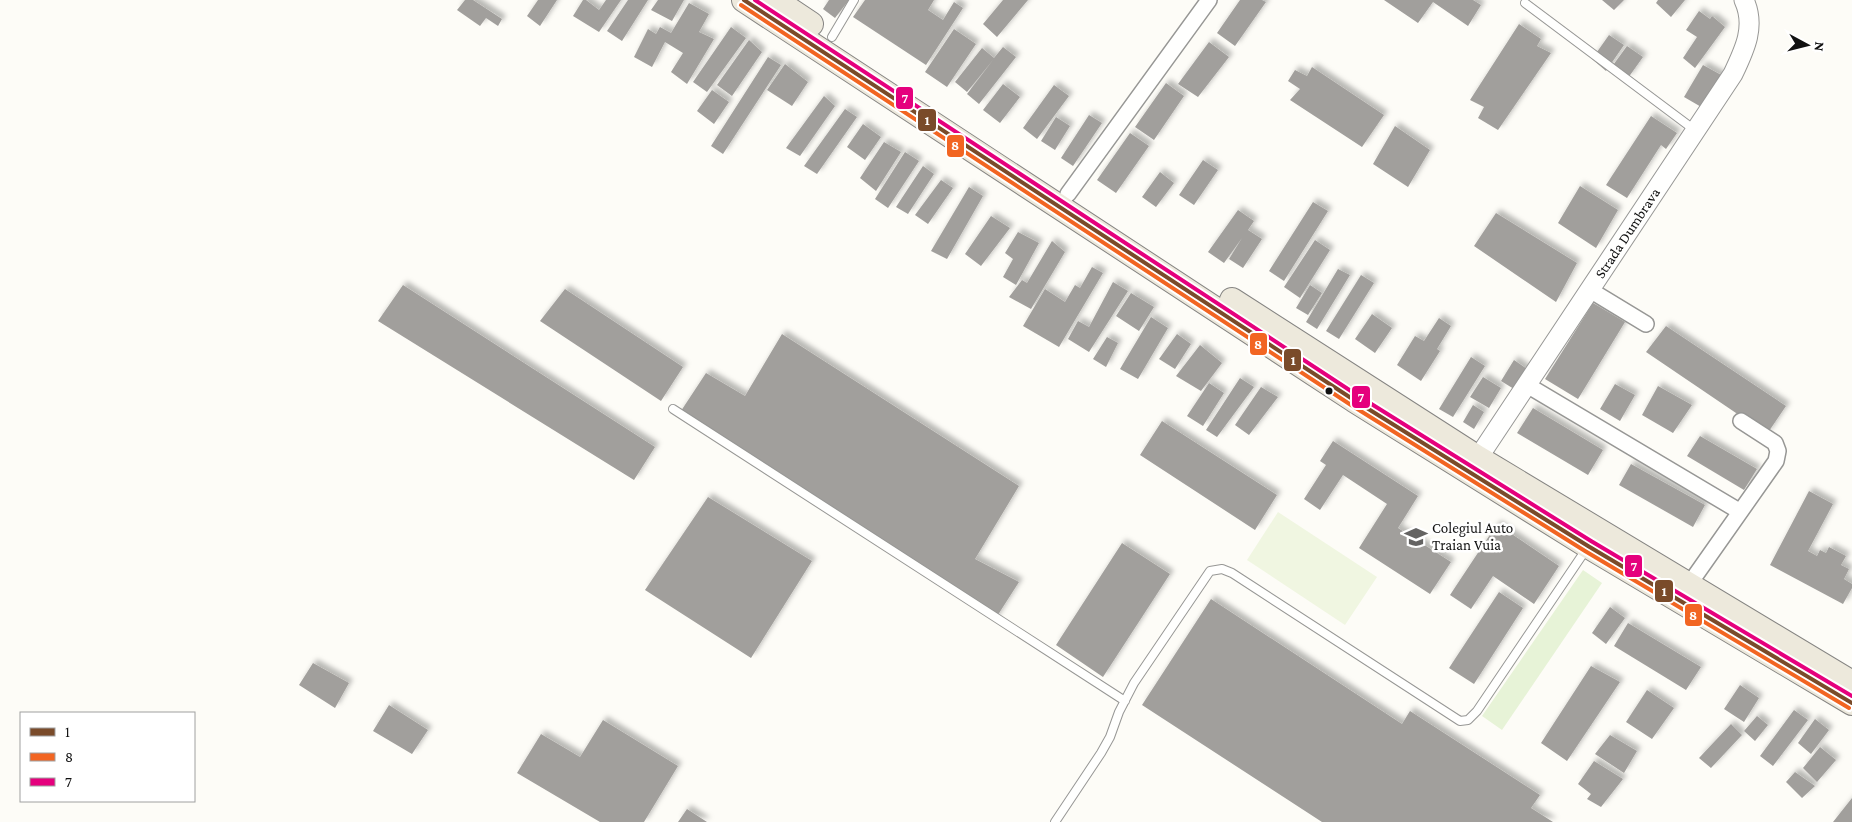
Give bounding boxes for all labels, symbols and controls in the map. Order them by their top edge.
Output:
north arrow [1782,20,1832,70]
text: N [1811,41,1828,53]
line badge: 7 [895,86,914,110]
text: 7 [902,90,909,106]
line badge: 1 [917,108,937,132]
text: 1 [924,112,930,128]
line badge: 8 [946,134,965,158]
text: 8 [951,137,959,153]
street label: Strada Dumbrava [1592,185,1663,281]
line badge: 8 [1249,332,1268,356]
text: 8 [1254,336,1262,352]
line badge: 1 [1283,348,1302,372]
text: 1 [1290,352,1296,368]
line badge: 7 [1351,385,1371,409]
unlabelled marker [1324,386,1334,396]
text: 7 [1358,389,1365,405]
place label: Colegiul Auto Traian Vuia [1432,520,1513,553]
school or university icon: Colegiul Auto Traian Vuia [1403,524,1429,550]
line badge: 7 [1624,554,1643,578]
text: 7 [1631,558,1638,574]
line badge: 1 [1654,579,1674,603]
text: 1 [1661,583,1667,599]
line badge: 8 [1684,603,1703,627]
text: 8 [1689,607,1697,623]
legend [20,712,195,802]
text: 1 [65,724,70,740]
text: 8 [65,749,73,765]
text: 7 [65,774,72,790]

